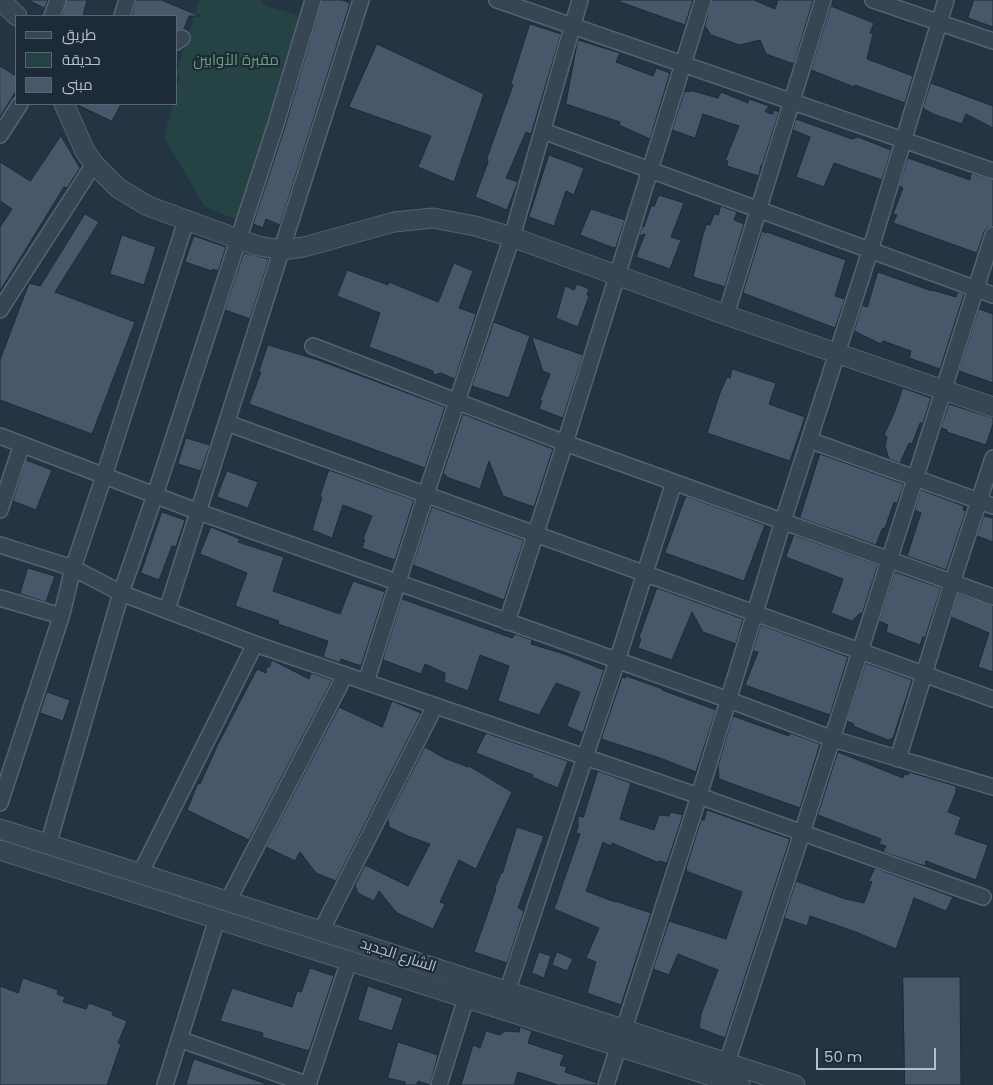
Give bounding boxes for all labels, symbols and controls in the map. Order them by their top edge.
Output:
legend [15,15,178,105]
text: طريق [62,24,96,45]
text: حديقة [62,49,101,70]
park label: مقبرة الأوابين [193,52,279,70]
text: مبنى [62,74,93,95]
street label: الشارع الجديد [358,935,438,977]
scale bar [818,1038,938,1070]
text: 50 m [824,1046,862,1067]

